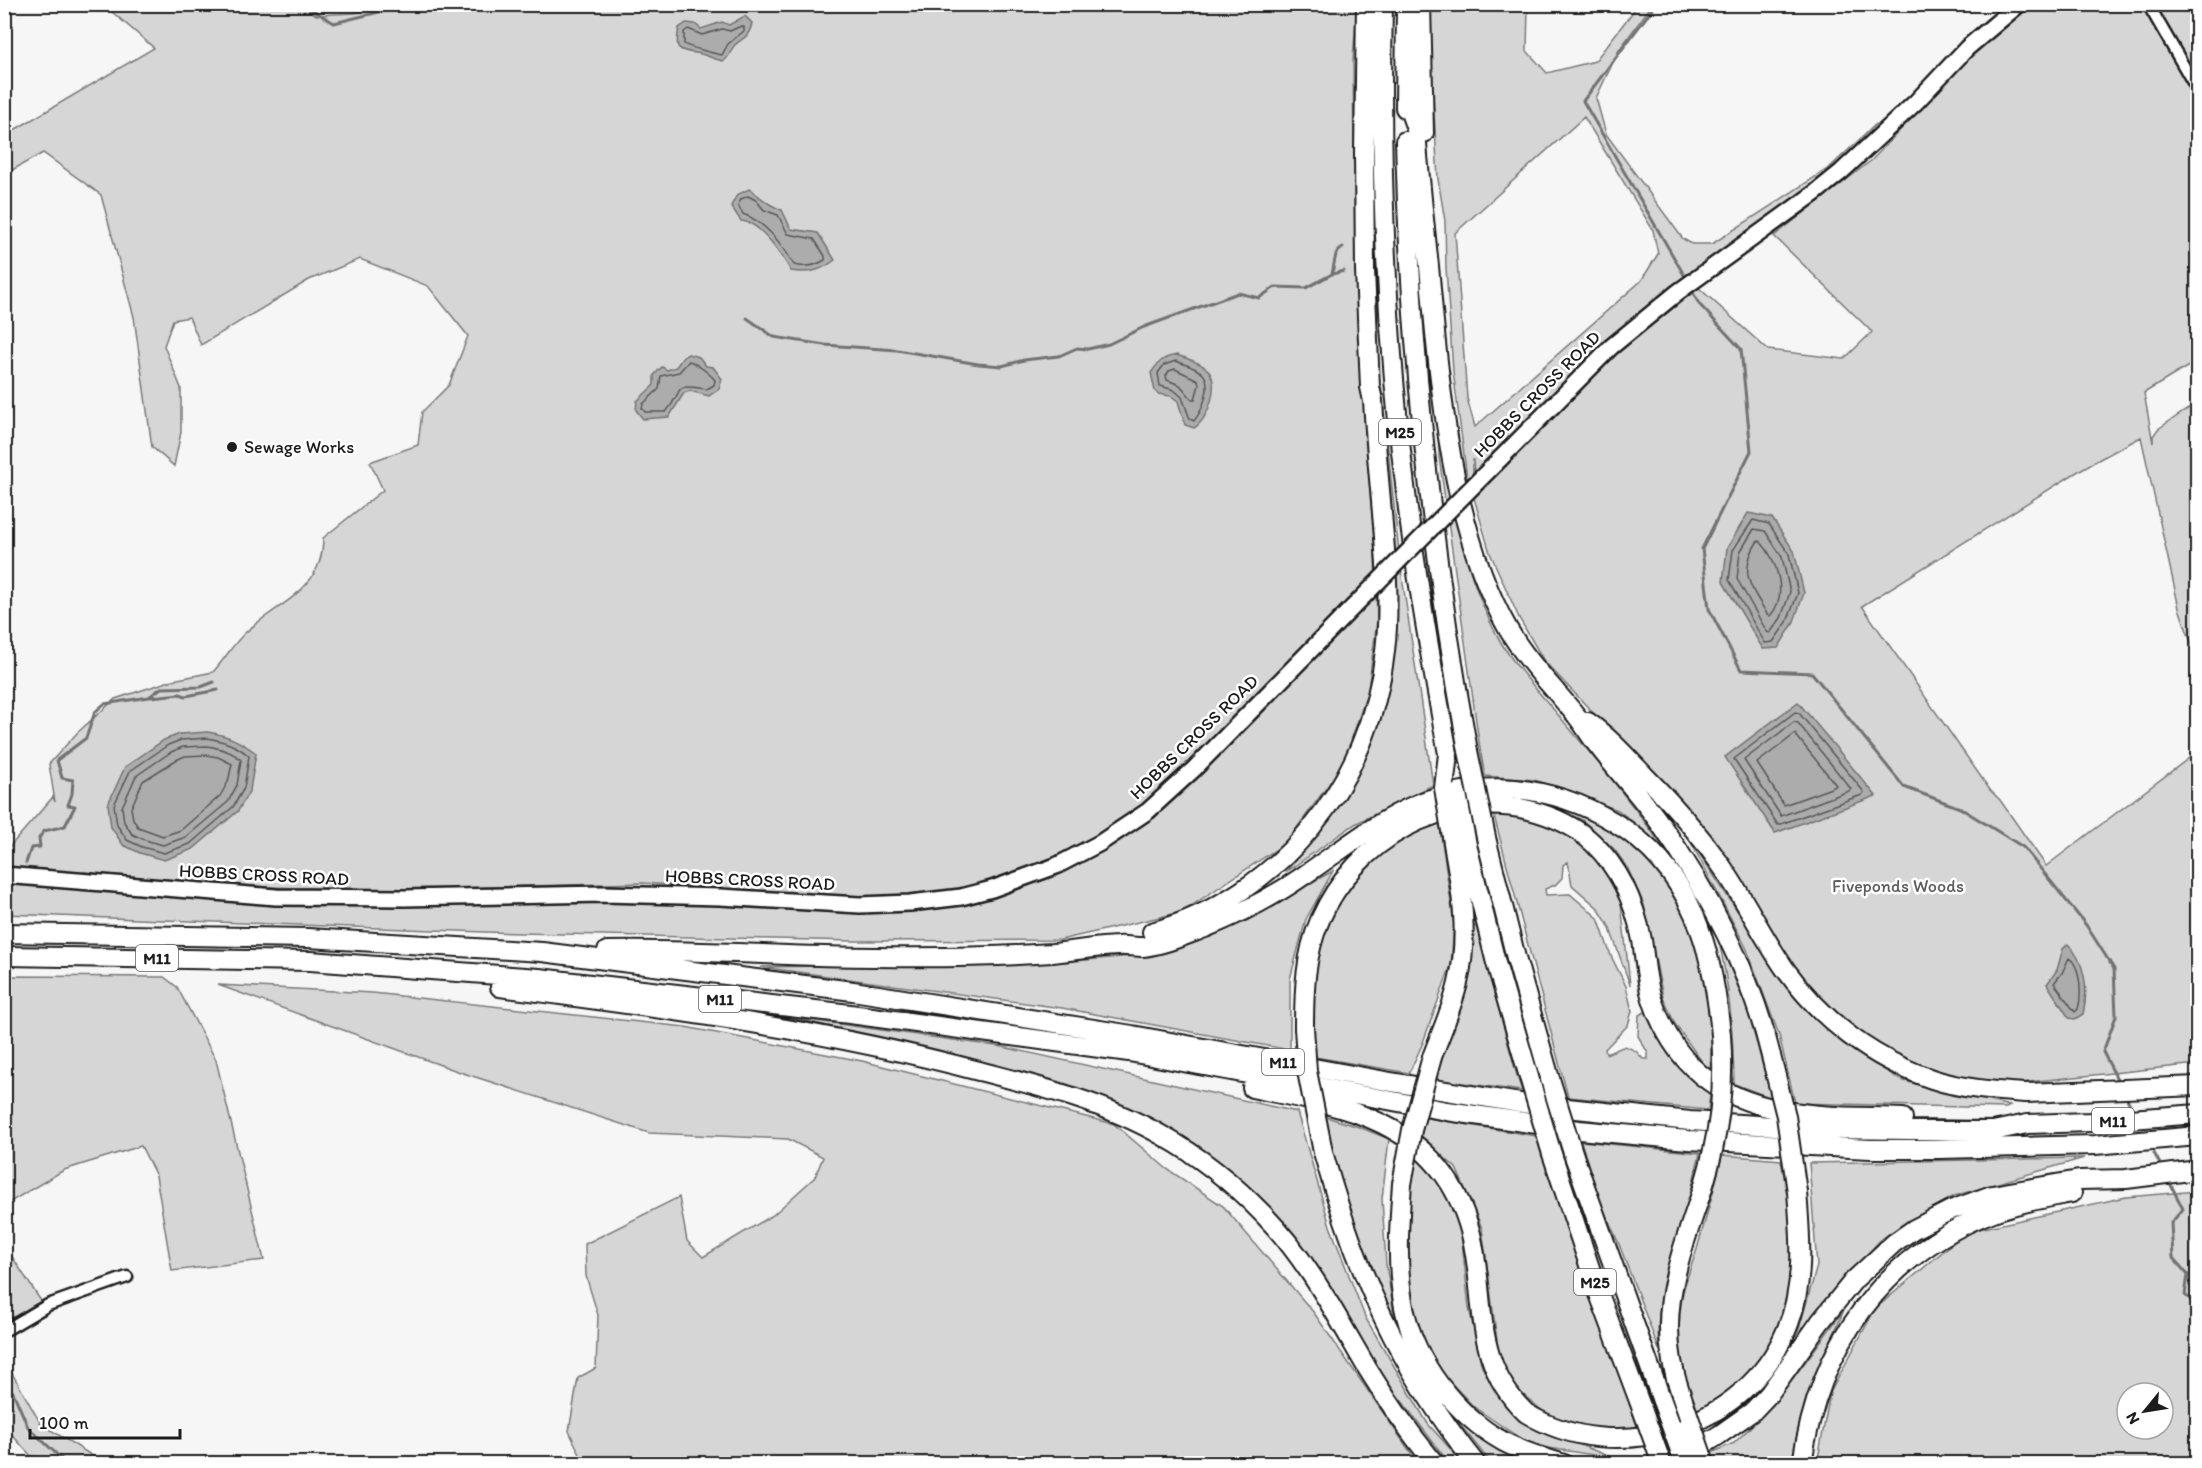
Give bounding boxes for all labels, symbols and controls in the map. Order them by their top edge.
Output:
street label: HOBBS CROSS ROAD [1469,326,1605,462]
road number: M25 [1379,419,1421,445]
place label: Sewage Works [244,436,354,458]
marker: Sewage Works [225,440,239,454]
street label: HOBBS CROSS ROAD [1125,670,1263,804]
street label: HOBBS CROSS ROAD [178,860,350,890]
street label: HOBBS CROSS ROAD [664,865,836,895]
park label: Fiveponds Woods [1832,875,1964,897]
road number: M11 [136,945,178,971]
road number: M11 [699,986,741,1012]
road number: M11 [1262,1049,1304,1075]
road number: M11 [2092,1108,2134,1134]
road number: M25 [1574,1269,1616,1295]
north arrow [2115,1381,2175,1441]
scale bar [30,1402,180,1440]
text: N [2122,1409,2143,1428]
text: 100 m [39,1412,89,1434]

